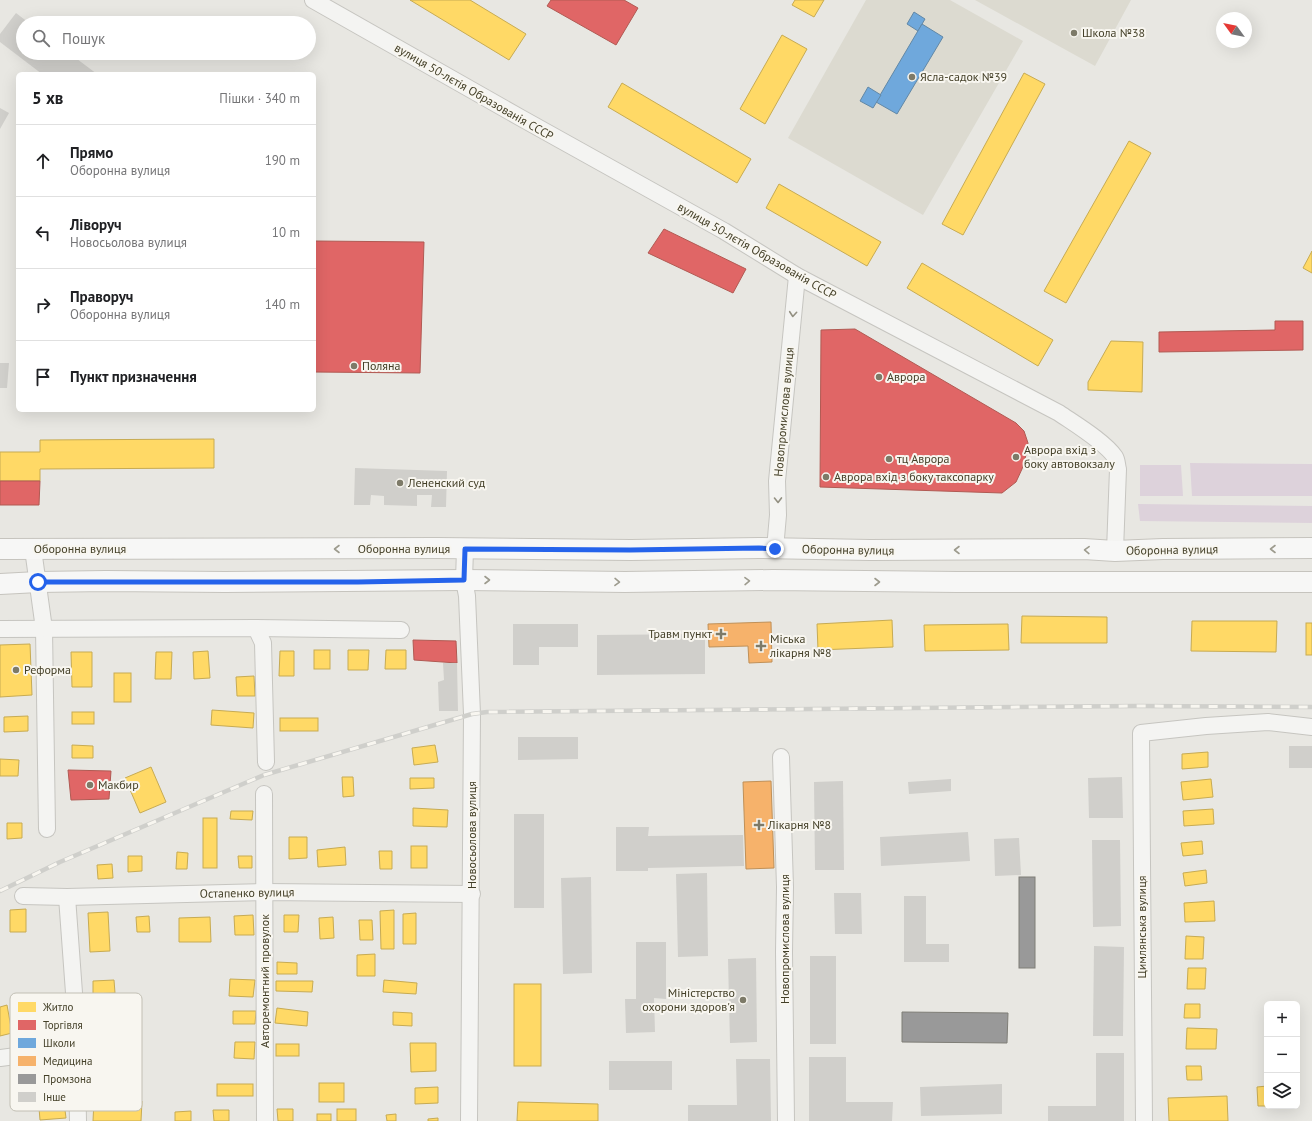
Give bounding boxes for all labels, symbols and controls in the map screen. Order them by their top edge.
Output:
north arrow [1216,12,1252,48]
search box [16,16,316,60]
place label: Школа №38 [1082,25,1145,40]
icon: search [30,27,52,49]
marker: Школа №38 [1069,28,1079,38]
text: Пошук [62,29,105,48]
street label: вулиця 50-лєтія Образованія СССР [392,40,557,143]
place label: Ясла-садок №39 [920,69,1007,84]
marker: Ясла-садок №39 [907,72,917,82]
text: 5 хв [32,87,63,109]
text: Пішки · 340 m [219,90,300,107]
text: Прямо [70,143,113,162]
icon: ahead [32,150,54,172]
text: 190 m [265,152,300,169]
text: Оборонна вулиця [70,162,170,179]
street label: вулиця 50-лєтія Образованія СССР [675,199,840,302]
text: Ліворуч [70,215,122,234]
icon: left [32,222,54,244]
text: 10 m [272,224,300,241]
text: Новосьолова вулиця [70,234,187,251]
text: Праворуч [70,287,133,306]
icon: right [32,294,54,316]
text: 140 m [265,296,300,313]
text: Оборонна вулиця [70,306,170,323]
one-way arrow [789,311,798,317]
street label: Новопромислова вулиця [770,347,797,477]
place label: Поляна [362,358,400,373]
marker: Поляна [349,361,359,371]
icon: arrive [32,366,54,388]
text: Пункт призначення [70,367,197,386]
place label: Аврора [887,369,925,384]
marker: Аврора [874,372,884,382]
place label: Аврора вхід з боку автовокзалу [1024,442,1115,471]
place label: тц Аврора [897,451,950,466]
marker: Аврора вхід з боку автовокзалу [1011,452,1021,462]
marker: тц Аврора [884,454,894,464]
place label: Аврора вхід з боку таксопарку [834,469,994,484]
marker: Аврора вхід з боку таксопарку [821,472,831,482]
place label: Лененский суд [407,475,486,490]
marker: Лененский суд [395,478,405,488]
one-way arrow [774,497,782,503]
route end [766,540,784,558]
street label: Оборонна вулиця [34,541,126,556]
street label: Оборонна вулиця [358,541,450,556]
street label: Оборонна вулиця [802,541,894,558]
street label: Оборонна вулиця [1126,541,1218,558]
one-way arrow [1270,544,1276,553]
one-way arrow [334,545,340,553]
one-way arrow [1084,545,1090,554]
one-way arrow [954,546,960,554]
route start [29,573,47,591]
one-way arrow [484,576,490,585]
one-way arrow [744,576,750,585]
one-way arrow [614,578,620,586]
one-way arrow [874,578,880,586]
place label: Травм пункт [648,626,712,641]
marker: Травм пункт [715,628,727,640]
place label: Міська лікарня №8 [769,631,832,660]
marker: Міська лікарня №8 [755,640,767,652]
place label: Реформа [24,662,71,677]
marker: Реформа [11,665,21,675]
place label: Макбир [98,777,139,792]
marker: Макбир [85,780,95,790]
street label: Новосьолова вулиця [464,781,479,889]
place label: Лікарня №8 [767,817,831,832]
marker: Лікарня №8 [753,819,765,831]
street label: Новопромислова вулиця [777,874,792,1004]
street label: Цимлянська вулиця [1134,876,1149,978]
street label: Остапенко вулиця [200,884,294,901]
street label: Авторемонтний провулок [257,914,272,1048]
place label: Міністерство охорони здоров'я [642,985,735,1014]
legend [10,993,142,1111]
marker: Міністерство охорони здоров'я [738,995,748,1005]
text: Житло [42,1000,74,1014]
map controls [1264,1001,1300,1109]
button: + [1264,1001,1300,1037]
text: Торгівля [43,1018,83,1032]
text: Школи [43,1036,75,1050]
button: − [1264,1037,1300,1073]
text: Медицина [43,1054,92,1068]
text: Промзона [43,1072,91,1086]
button: layers [1264,1073,1300,1109]
text: Інше [43,1090,66,1104]

